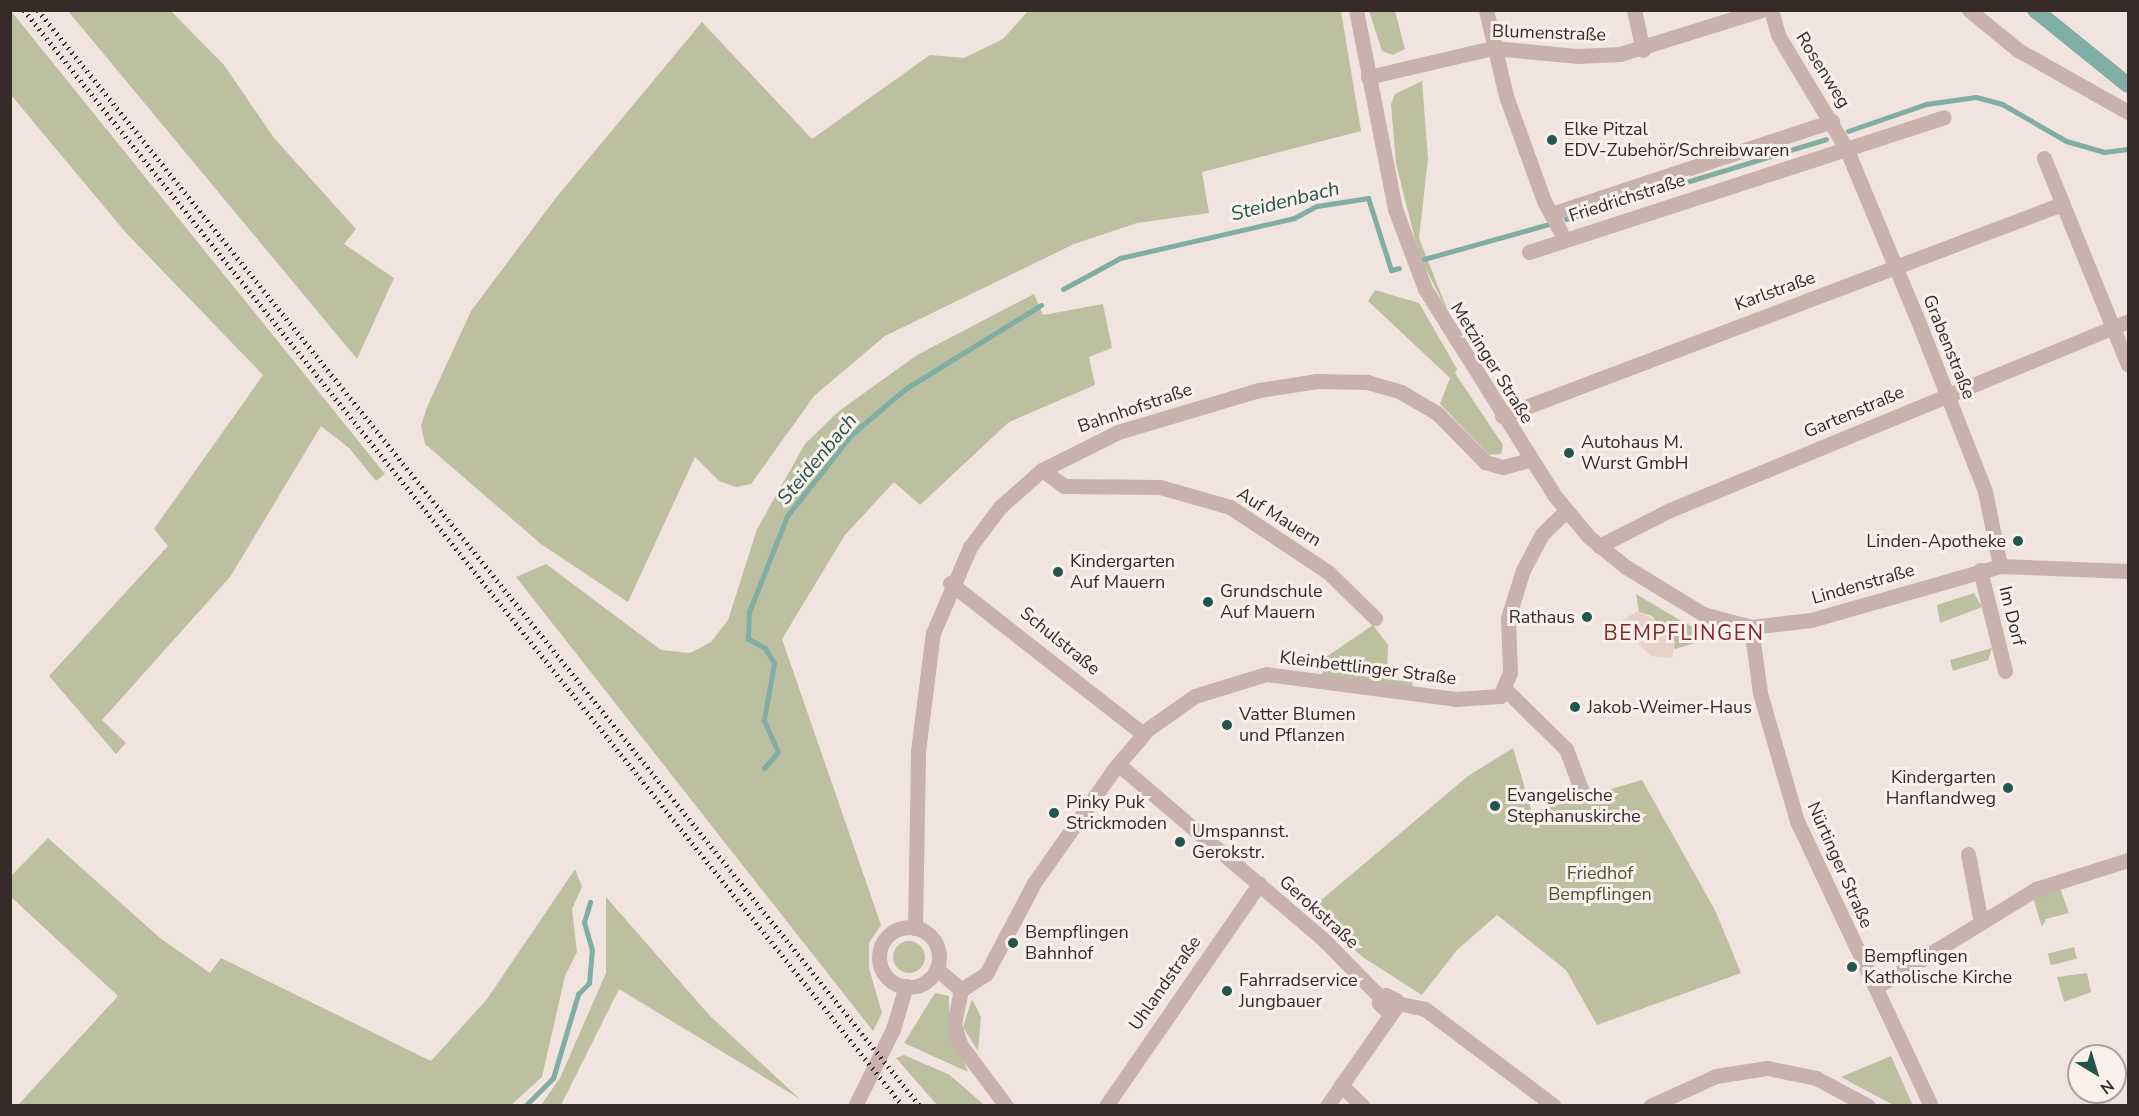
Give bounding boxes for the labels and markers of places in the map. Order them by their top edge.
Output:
place label: Elke Pitzal EDV-Zubehör/Schreibwaren [1564,119,1790,162]
marker: Elke Pitzal EDV-Zubehör/Schreibwaren [1545,133,1559,147]
place label: Autohaus M. Wurst GmbH [1581,432,1689,474]
marker: Autohaus M. Wurst GmbH [1562,446,1576,460]
place label: Linden-Apotheke [1866,530,2006,552]
marker: Linden-Apotheke [2011,534,2025,548]
place label: Kindergarten Auf Mauern [1070,551,1175,594]
marker: Kindergarten Auf Mauern [1051,565,1065,579]
place label: Grundschule Auf Mauern [1220,581,1322,624]
marker: Grundschule Auf Mauern [1201,595,1215,609]
place label: Rathaus [1509,606,1575,628]
marker: Rathaus [1580,610,1594,624]
place label: Jakob-Weimer-Haus [1587,696,1752,718]
marker: Jakob-Weimer-Haus [1568,700,1582,714]
place label: Vatter Blumen und Pflanzen [1239,704,1356,746]
marker: Vatter Blumen und Pflanzen [1220,718,1234,732]
place label: Kindergarten Hanflandweg [1886,767,1996,810]
marker: Kindergarten Hanflandweg [2001,781,2015,795]
place label: Evangelische Stephanuskirche [1507,785,1641,828]
place label: Pinky Puk Strickmoden [1066,792,1167,834]
marker: Evangelische Stephanuskirche [1488,799,1502,813]
marker: Pinky Puk Strickmoden [1047,806,1061,820]
place label: Umspannst. Gerokstr. [1192,821,1289,864]
marker: Umspannst. Gerokstr. [1173,835,1187,849]
place label: Bempflingen Bahnhof [1025,922,1129,964]
marker: Bempflingen Bahnhof [1006,936,1020,950]
place label: Bempflingen Katholische Kirche [1864,946,2012,988]
marker: Bempflingen Katholische Kirche [1845,960,1859,974]
place label: Fahrradservice Jungbauer [1239,970,1357,1012]
marker: Fahrradservice Jungbauer [1220,984,1234,998]

